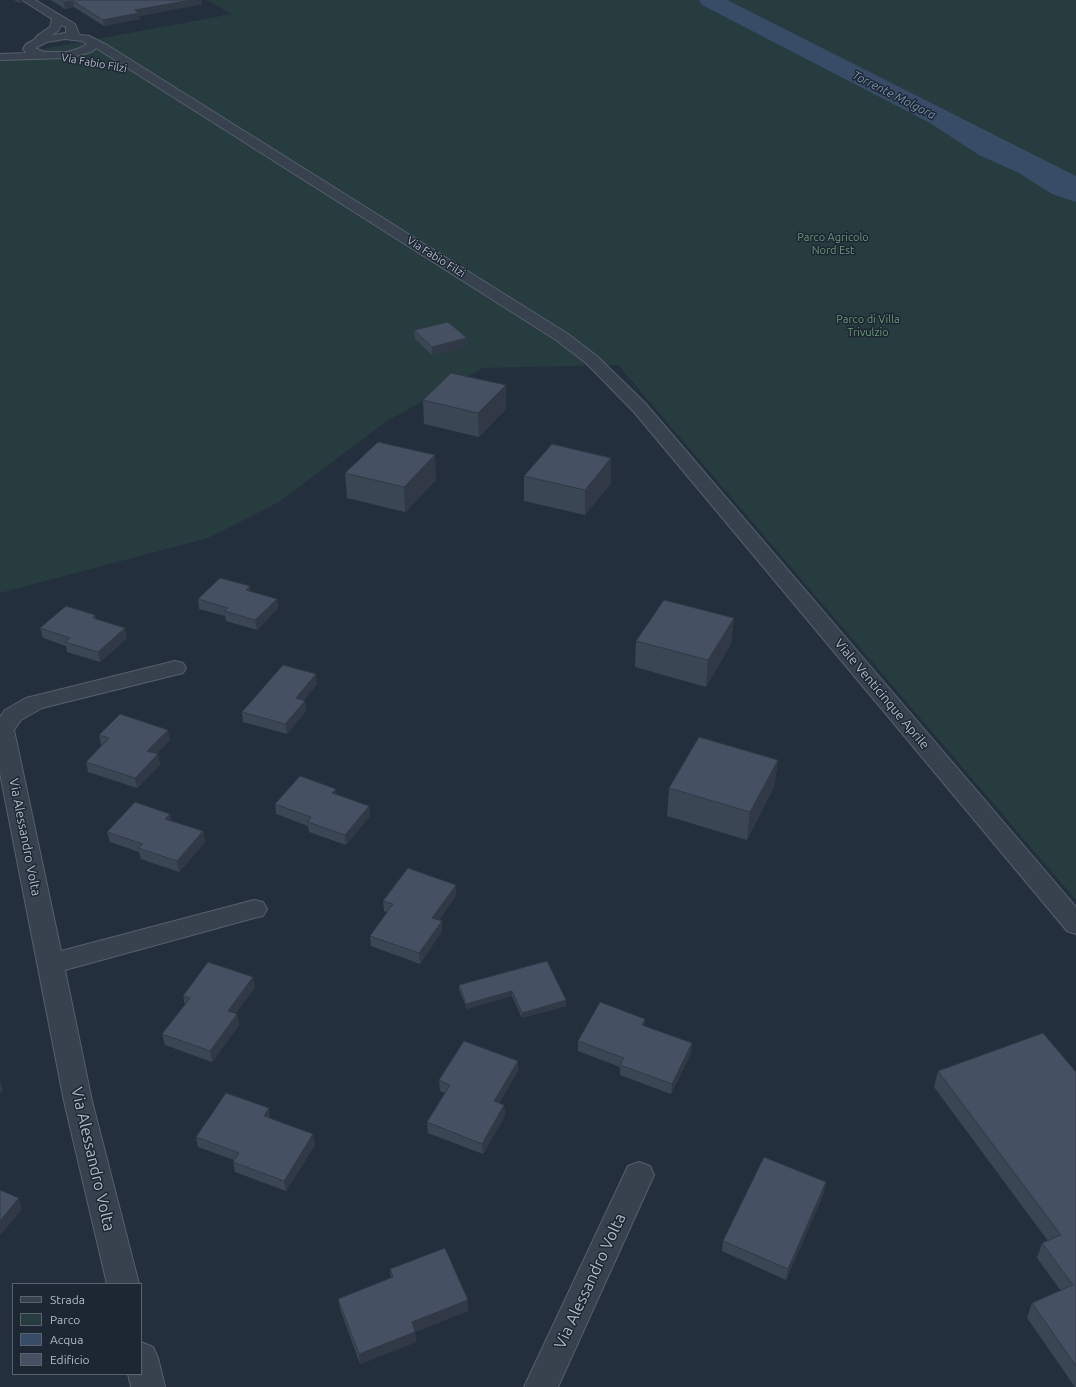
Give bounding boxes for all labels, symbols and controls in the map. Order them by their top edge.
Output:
street label: Via Fabio Filzi [60,51,128,75]
water label: Torrente Molgora [850,68,938,122]
park label: Parco Agricolo Nord Est [797,230,869,256]
street label: Via Fabio Filzi [404,234,468,280]
park label: Parco di Villa Trivulzio [836,312,900,338]
street label: Viale Venticinque Aprile [831,636,933,752]
street label: Via Alessandro Volta [6,777,44,897]
street label: Via Alessandro Volta [67,1085,119,1233]
street label: Via Alessandro Volta [550,1210,630,1352]
legend [12,1283,142,1375]
text: Strada [50,1293,85,1306]
text: Parco [50,1313,80,1326]
text: Acqua [50,1333,83,1346]
text: Edificio [50,1353,90,1366]

